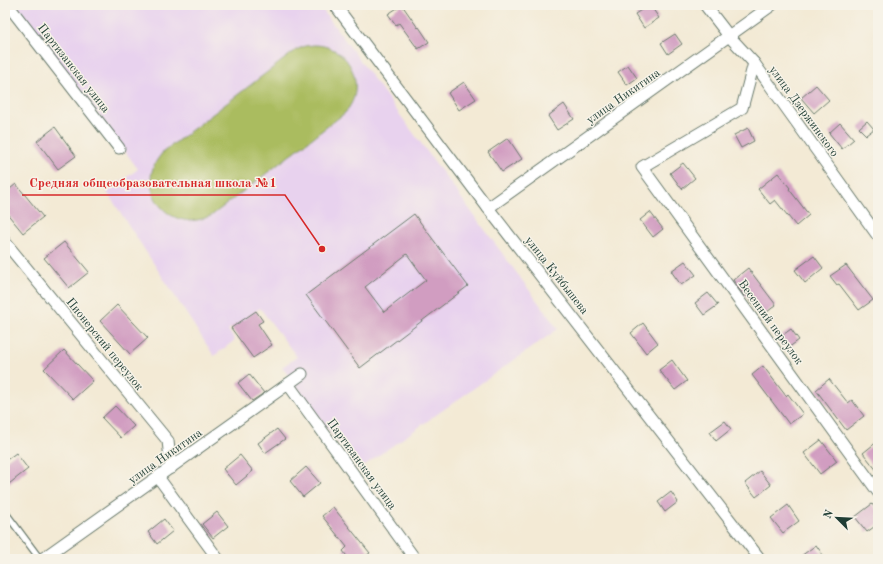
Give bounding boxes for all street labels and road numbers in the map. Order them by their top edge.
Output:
street label: Партизанская улица [35,22,112,115]
street label: улица Дзержинского [766,64,840,159]
street label: улица Никитина [584,67,663,127]
street label: улица Куйбышева [522,234,590,317]
street label: Весенний переулок [735,278,805,367]
street label: Пионерский переулок [63,296,145,393]
street label: Партизанская улица [324,417,398,512]
street label: улица Никитина [126,427,205,487]

